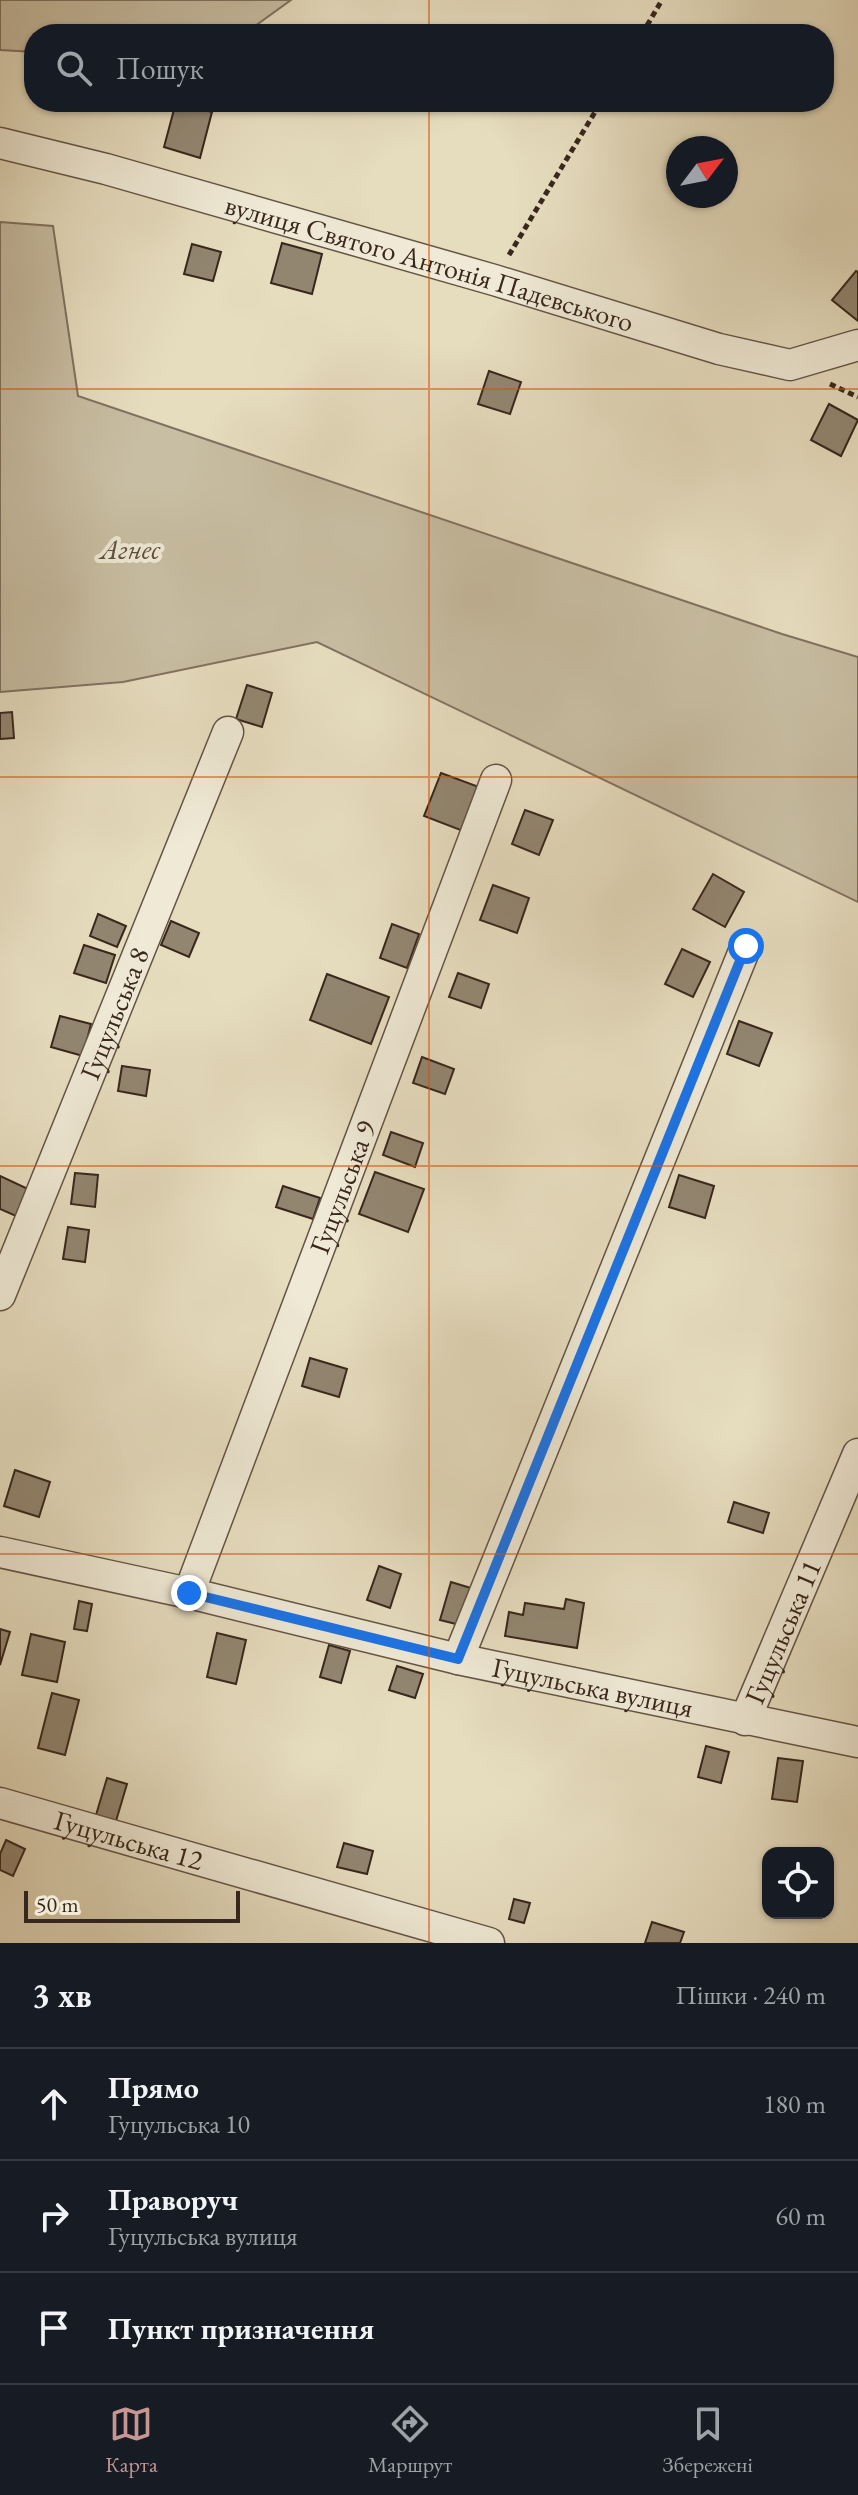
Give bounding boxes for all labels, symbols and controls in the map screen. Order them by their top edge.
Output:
search box [24,24,834,112]
icon: search [52,46,96,90]
text: Пошук [116,49,204,88]
north arrow [666,136,738,208]
street label: вулиця Святого Антонія Падевського [221,186,638,340]
park label: Агнес [98,531,161,567]
route start [728,928,764,964]
street label: Гуцульська 8 [71,942,157,1085]
street label: Гуцульська 9 [301,1115,384,1259]
street label: Гуцульська 11 [736,1554,829,1709]
route end [171,1575,207,1611]
street label: Гуцульська вулиця [489,1649,696,1725]
street label: Гуцульська 12 [50,1802,208,1878]
map controls [762,1847,834,1919]
button: locate [762,1847,834,1919]
scale bar [24,1887,240,1923]
text: 50 m [36,1890,79,1919]
text: 3 хв [32,1973,92,2017]
text: Пішки · 240 m [675,1978,826,2012]
text: Прямо [108,2068,199,2107]
icon: ahead [32,2082,76,2126]
text: 180 m [763,2087,826,2121]
text: Гуцульська 10 [108,2107,250,2141]
text: Праворуч [108,2180,238,2219]
icon: right [32,2194,76,2238]
text: 60 m [776,2199,826,2233]
text: Гуцульська вулиця [108,2219,298,2253]
icon: arrive [32,2306,76,2350]
text: Пункт призначення [108,2309,374,2348]
tab: Карта [105,2402,158,2479]
tab: Маршрут [368,2402,452,2479]
tab: Збережені [663,2402,753,2479]

